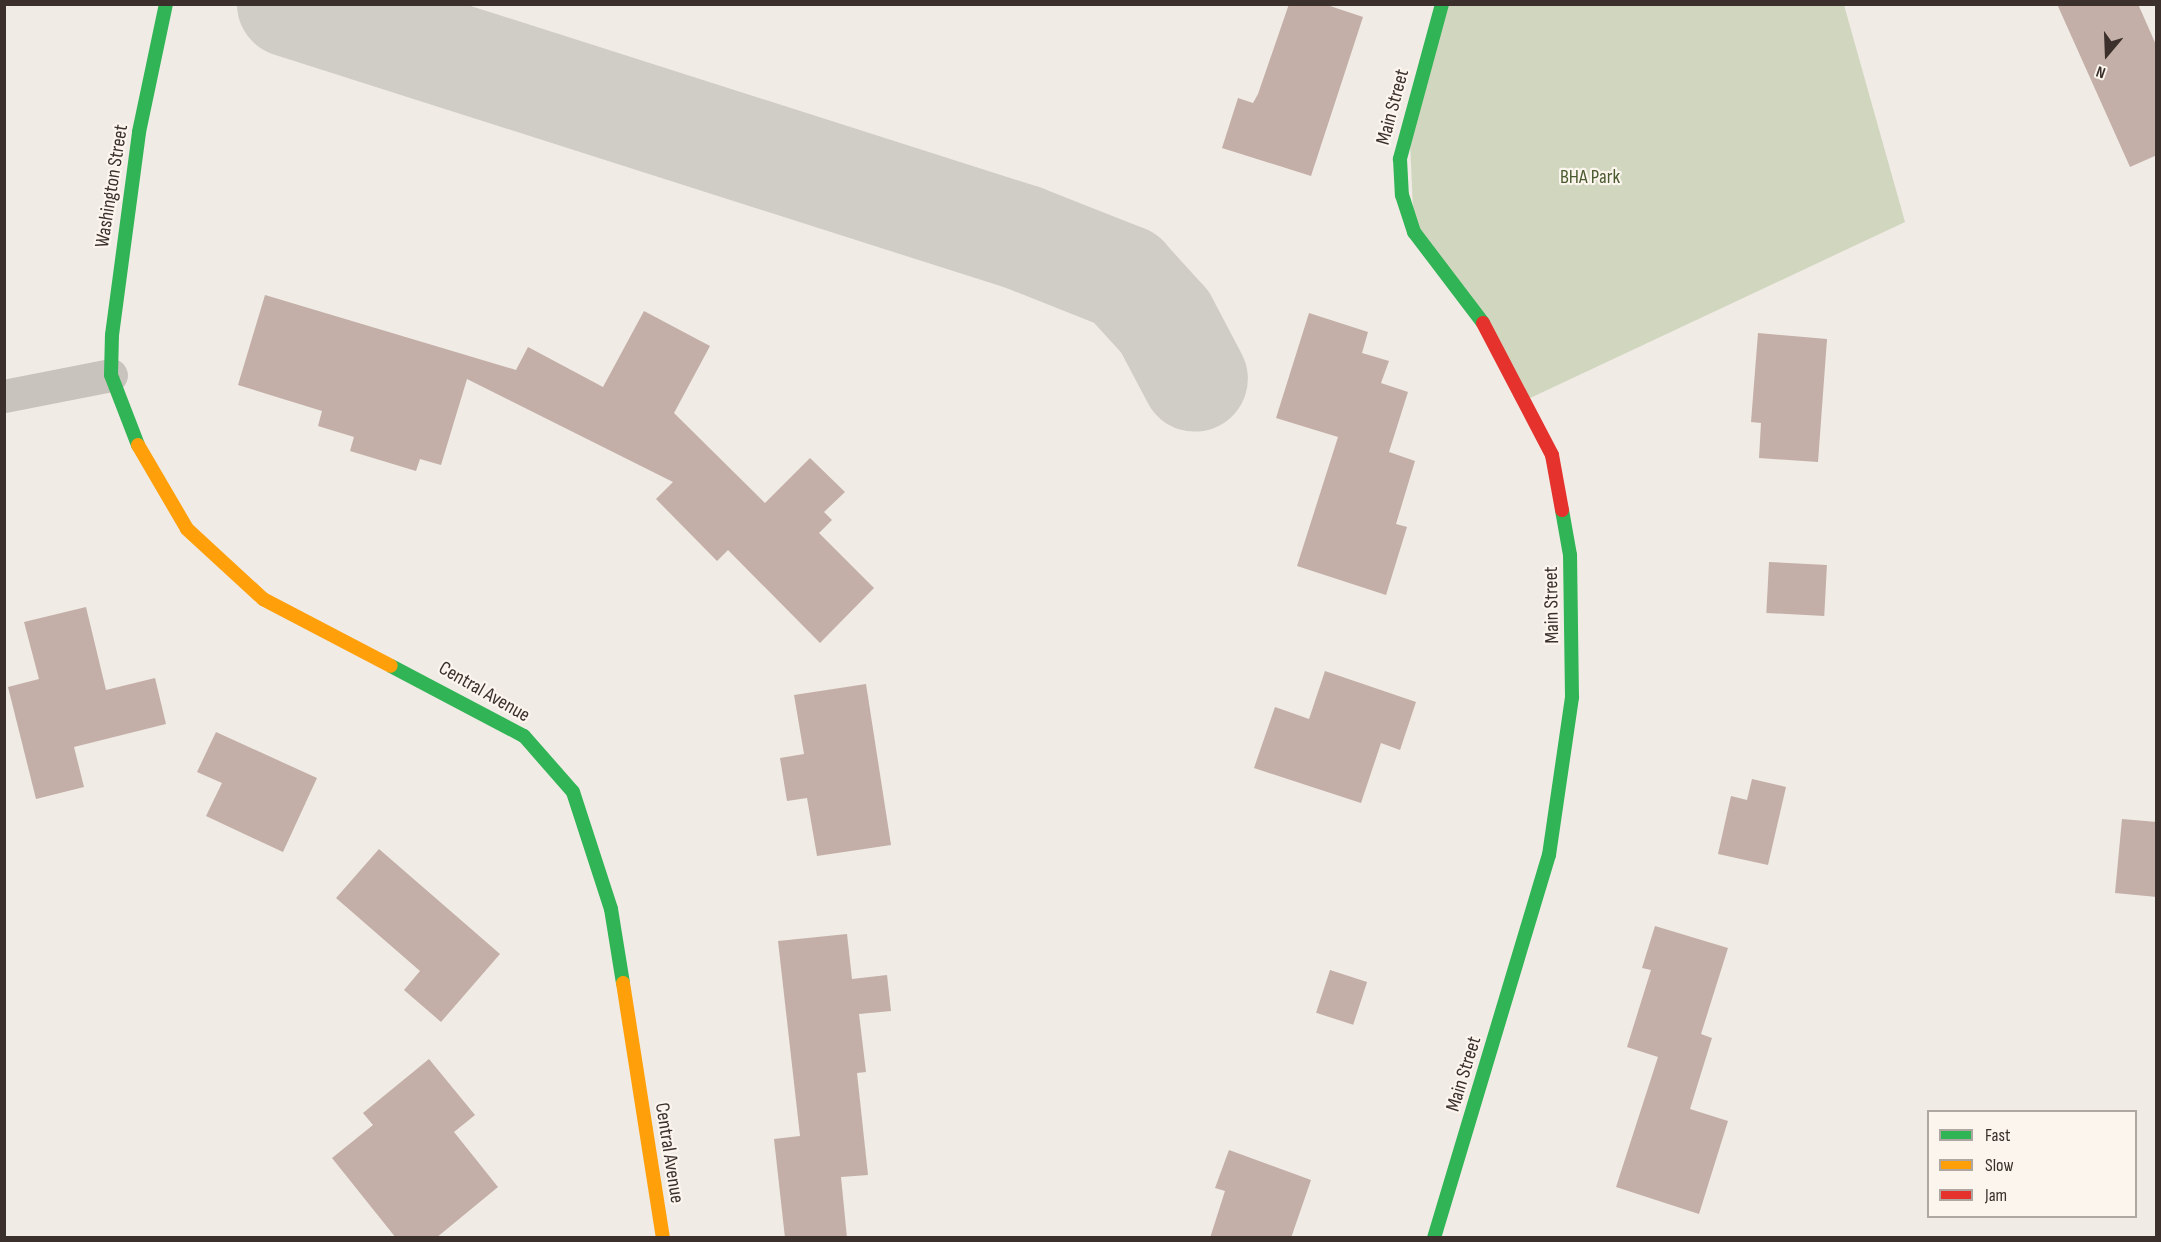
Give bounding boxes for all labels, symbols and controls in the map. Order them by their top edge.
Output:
north arrow [2077,24,2137,84]
text: N [2094,61,2108,82]
street label: Main Street [1371,67,1415,147]
street label: Washington Street [90,123,134,249]
park label: BHA Park [1560,165,1620,189]
street label: Main Street [1539,566,1565,644]
street label: Central Avenue [434,656,534,728]
street label: Main Street [1441,1034,1487,1114]
street label: Central Avenue [649,1101,689,1205]
legend [1927,1110,2137,1218]
text: Fast [1985,1125,2010,1146]
text: Slow [1985,1155,2014,1176]
text: Jam [1985,1185,2007,1206]

